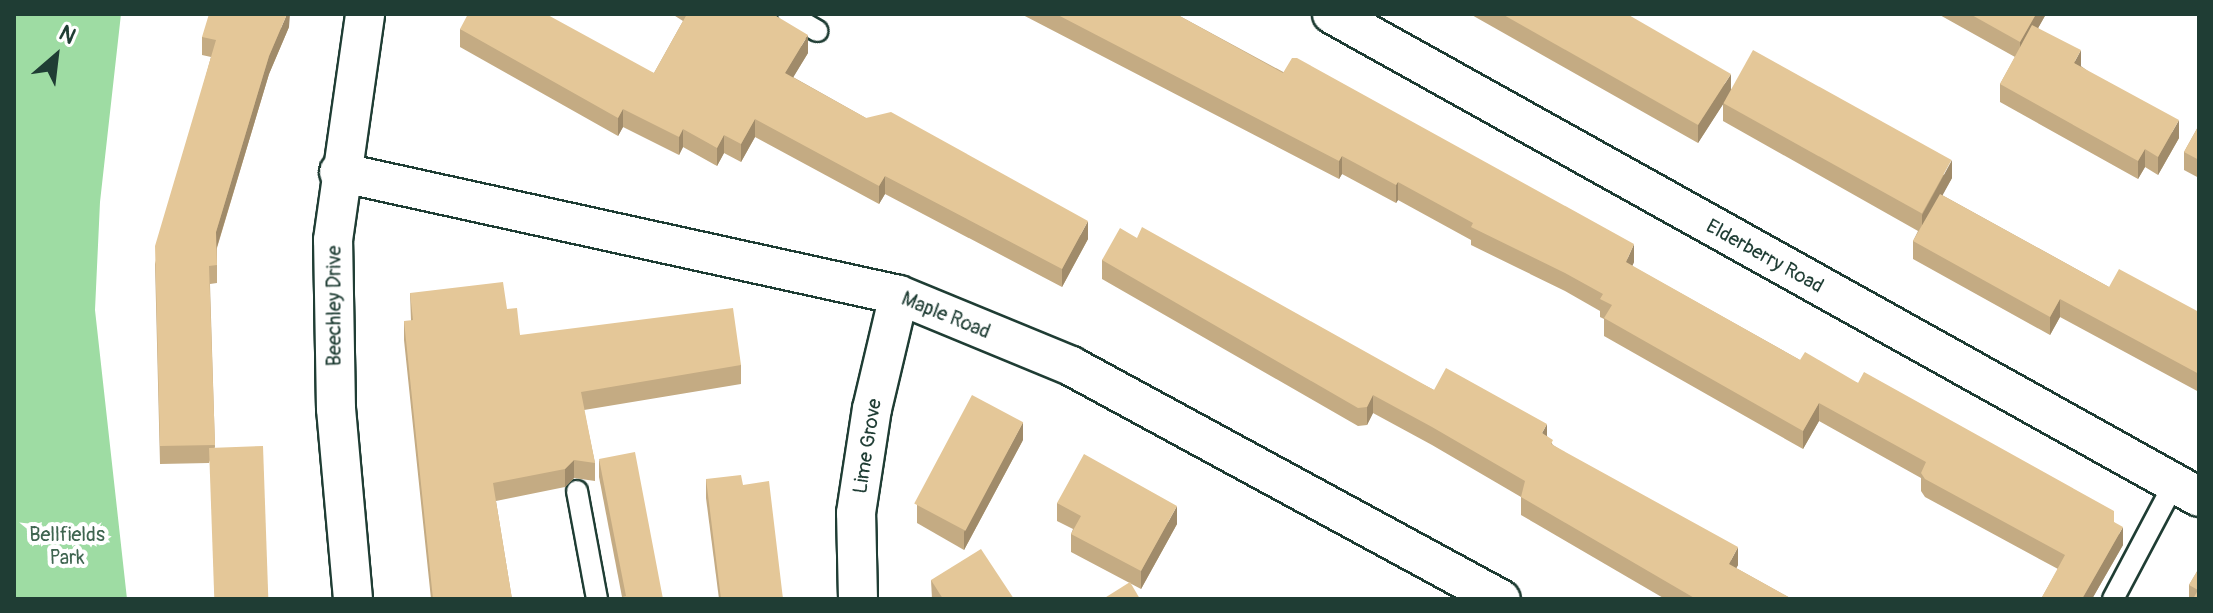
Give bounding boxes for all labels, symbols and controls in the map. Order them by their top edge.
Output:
north arrow [16,16,96,96]
text: N [54,19,80,51]
street label: Elderberry Road [1702,214,1828,298]
street label: Beechley Drive [322,246,346,366]
street label: Maple Road [898,286,994,344]
street label: Lime Grove [848,397,886,495]
park label: Bellfields Park [29,522,105,569]

